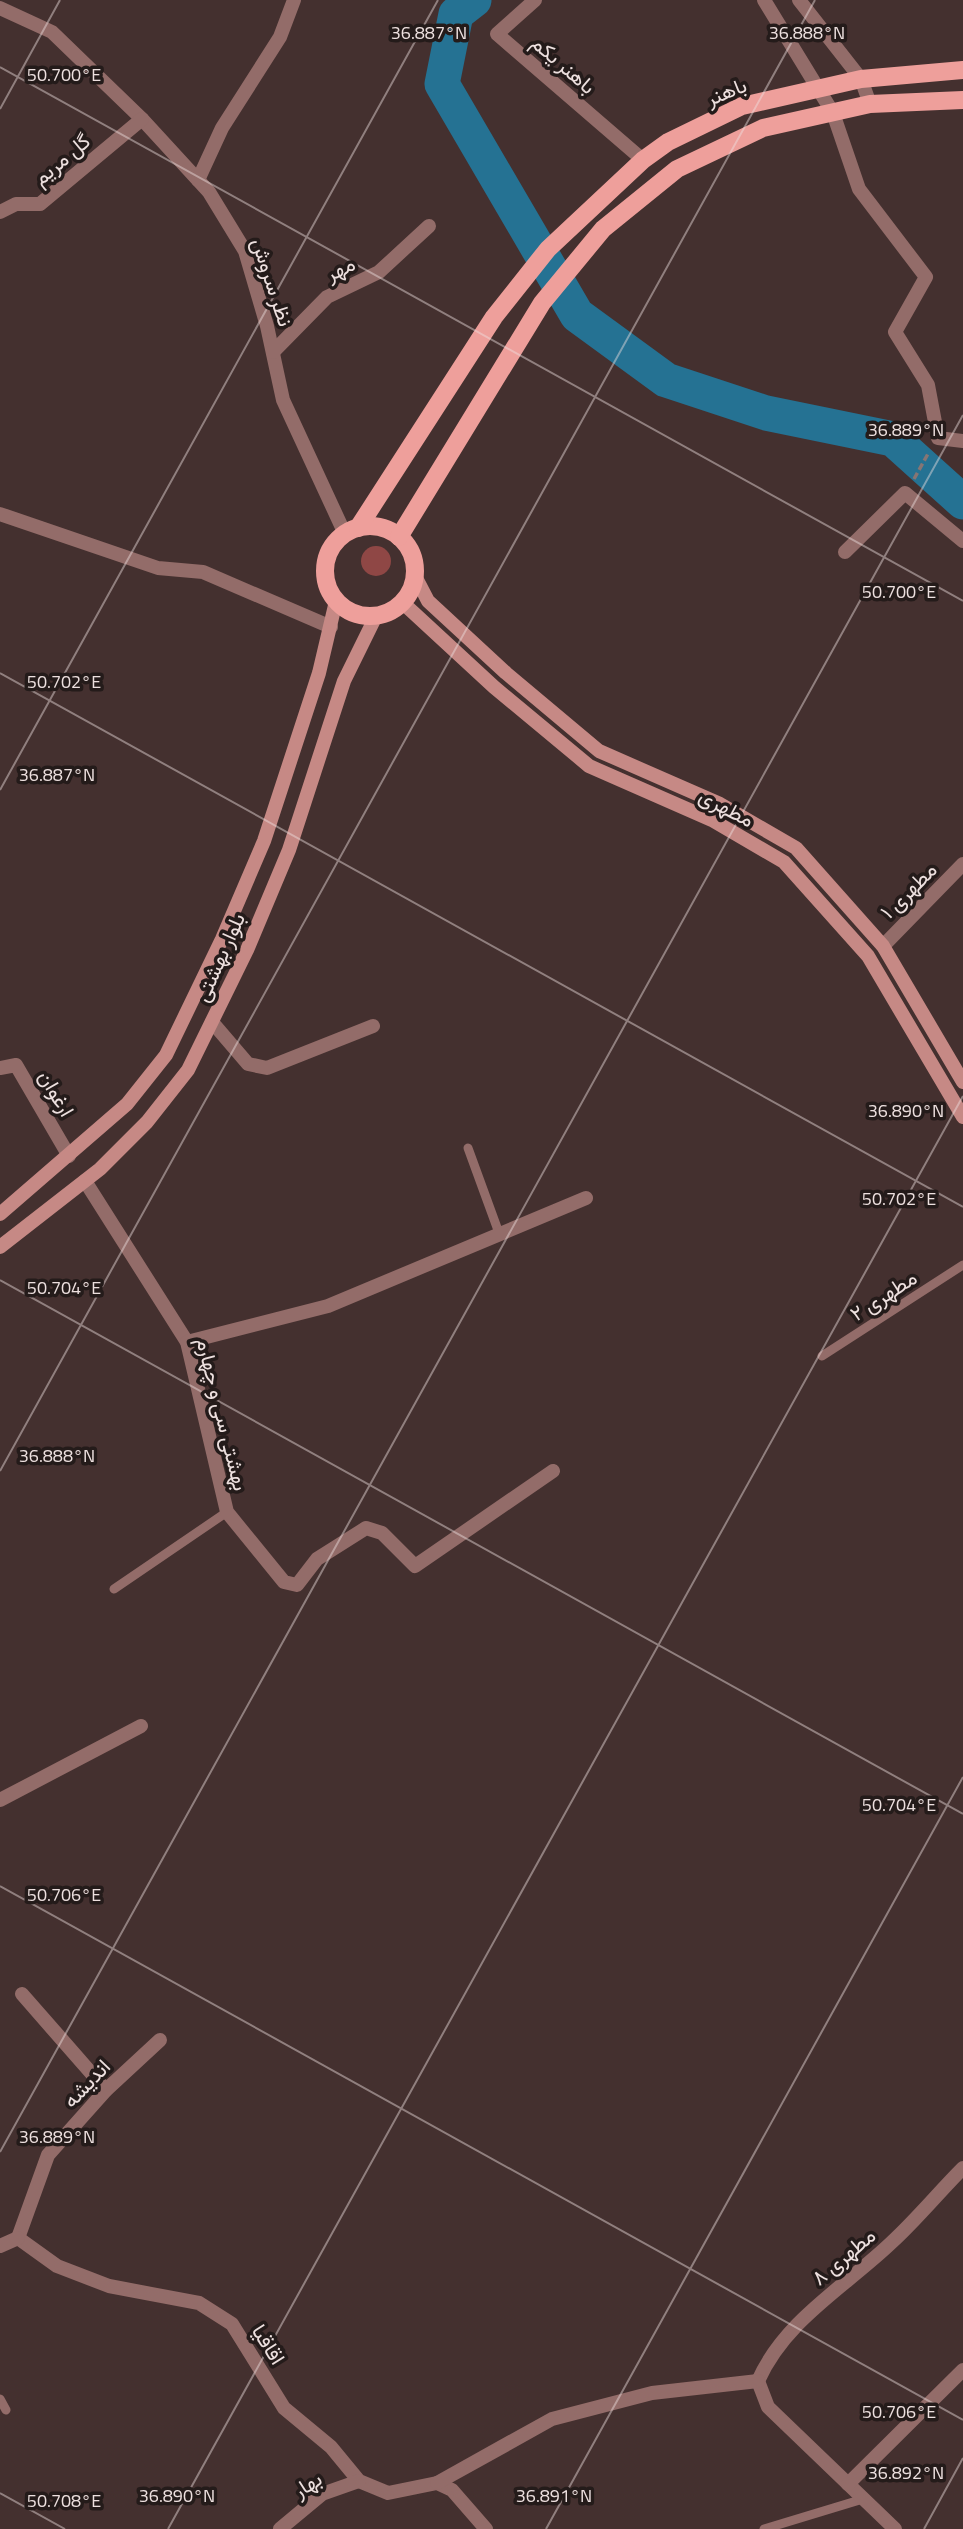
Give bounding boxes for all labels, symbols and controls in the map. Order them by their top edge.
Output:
text: 36.887°N [391,19,467,46]
text: 36.888°N [769,19,845,46]
street label: باهنر یکم [525,27,603,101]
text: 50.700°E [27,61,101,88]
street label: باهنر [700,68,751,114]
street label: گل مریم [25,125,97,193]
street label: نظر سروش [244,234,302,330]
street label: مهر [319,247,360,289]
text: 36.889°N [868,416,944,443]
text: 50.700°E [862,578,936,605]
text: 50.702°E [27,668,101,695]
text: 36.887°N [19,761,95,788]
street label: مطهری [694,779,760,835]
street label: مطهری ۱ [872,854,944,926]
street label: بلوار بهشتی [185,907,253,1007]
street label: ارغوان [31,1063,83,1123]
text: 36.890°N [868,1097,944,1124]
text: 50.702°E [862,1185,936,1212]
street label: مطهری ۲ [843,1261,923,1329]
text: 50.704°E [27,1274,101,1301]
street label: بهشتی سی و چهارم [188,1334,258,1494]
text: 36.888°N [19,1442,95,1469]
text: 50.704°E [862,1791,936,1818]
text: 50.706°E [27,1881,101,1908]
street label: اندیشه [55,2051,117,2115]
text: 36.889°N [19,2123,95,2150]
street label: مطهری ۸ [804,2219,882,2293]
street label: اقاقیا [244,2317,294,2371]
text: 50.706°E [862,2398,936,2425]
text: 36.892°N [868,2459,944,2486]
street label: بهار [285,2463,328,2506]
text: 36.890°N [139,2482,215,2509]
text: 36.891°N [516,2482,592,2509]
text: 50.708°E [27,2487,101,2514]

